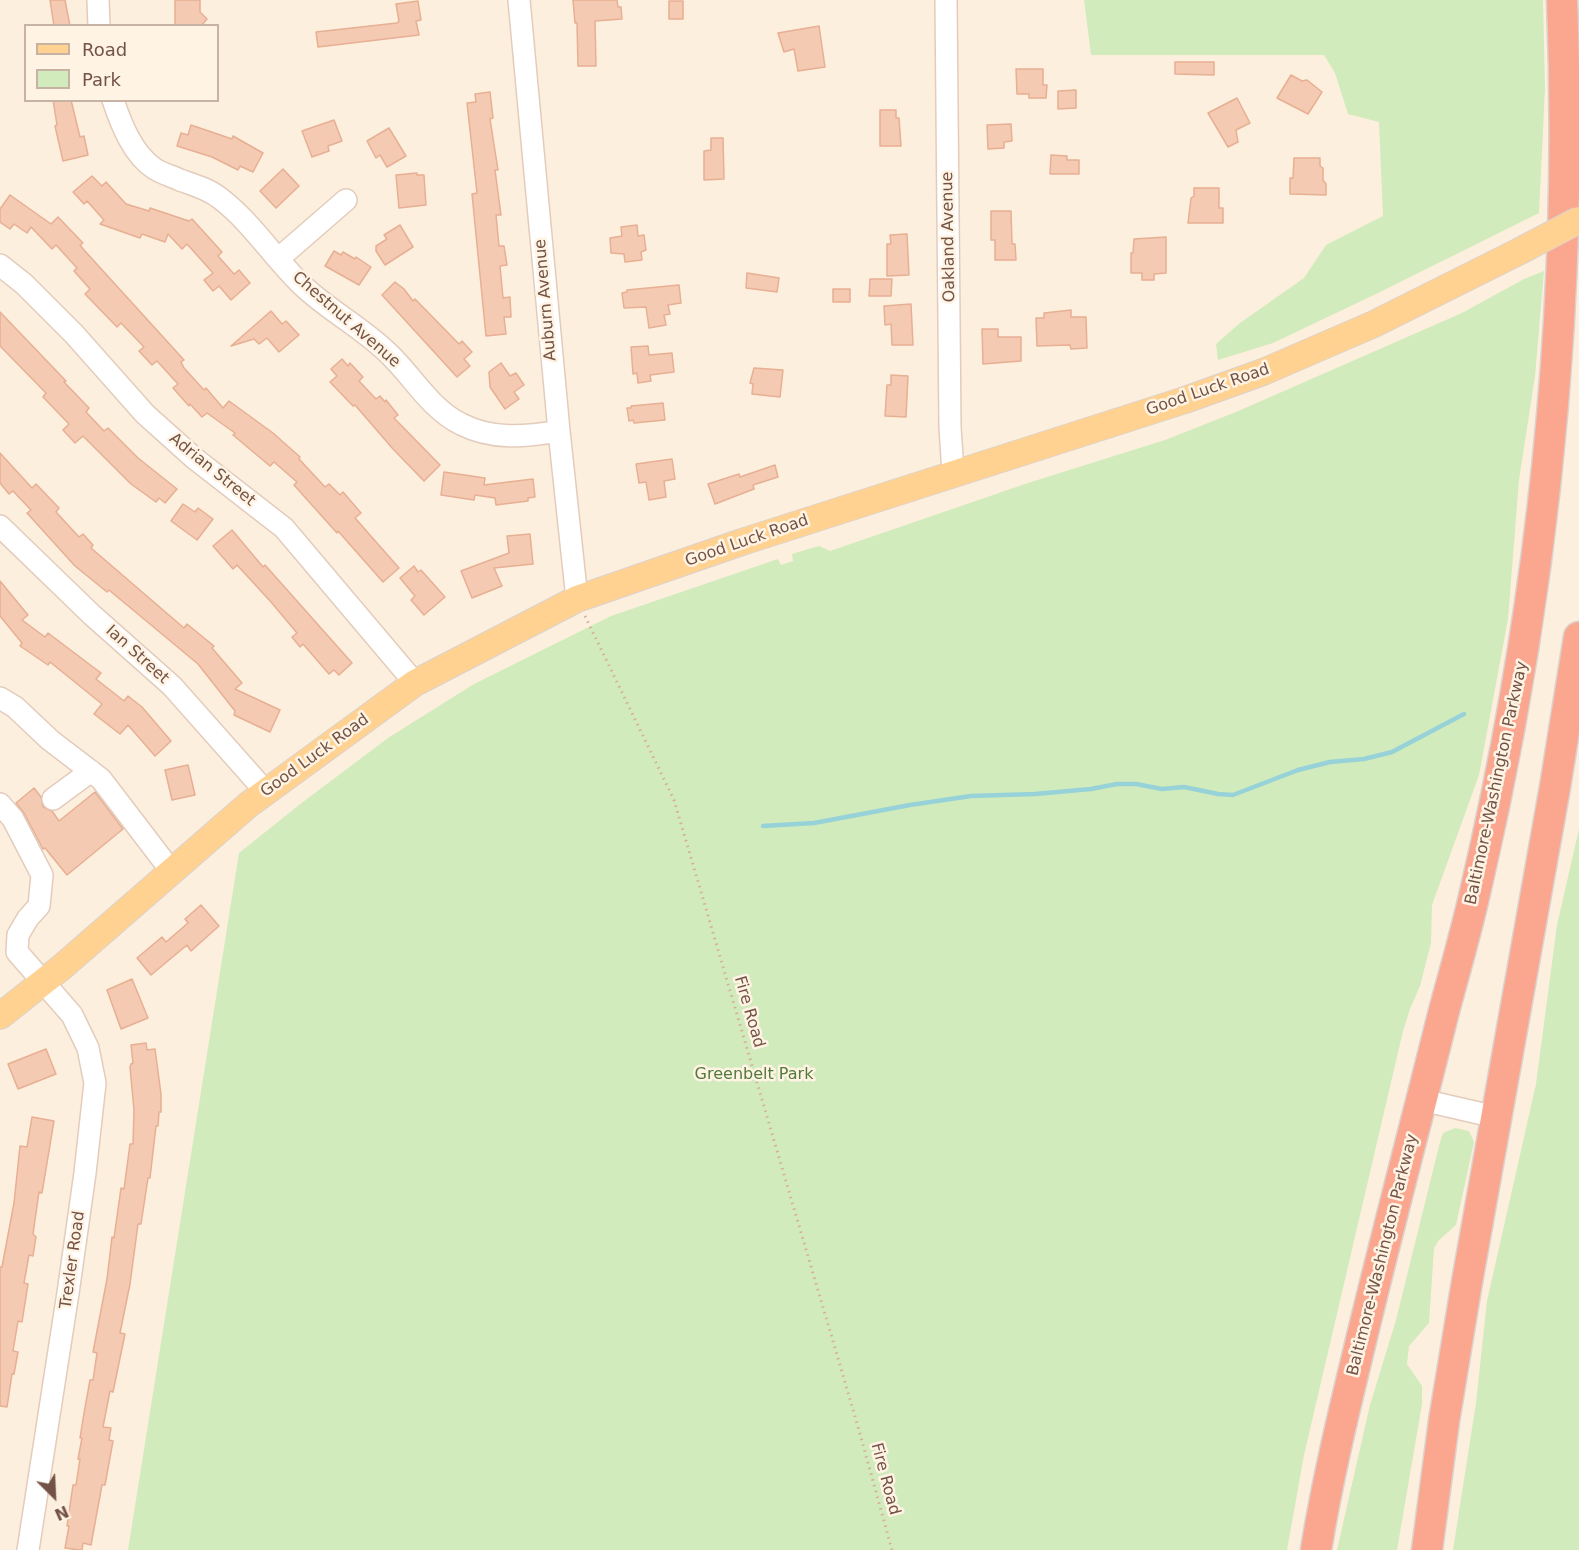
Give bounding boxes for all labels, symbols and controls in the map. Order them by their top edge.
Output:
legend [24,24,219,102]
text: Road [82,39,127,60]
text: Park [82,69,121,90]
street label: Oakland Avenue [938,171,960,303]
street label: Auburn Avenue [531,238,561,362]
street label: Chestnut Avenue [288,268,404,372]
street label: Good Luck Road [1144,360,1272,420]
street label: Adrian Street [165,429,259,511]
street label: Good Luck Road [683,511,811,571]
street label: Ian Street [101,622,173,688]
street label: Baltimore-Washington Parkway [1462,659,1532,907]
street label: Good Luck Road [257,710,373,802]
street label: Fire Road [730,974,768,1050]
park label: Greenbelt Park [695,1065,813,1085]
street label: Baltimore-Washington Parkway [1344,1132,1422,1378]
street label: Trexler Road [57,1210,89,1310]
street label: Fire Road [866,1441,904,1517]
north arrow [24,1466,84,1526]
text: N [52,1501,72,1524]

